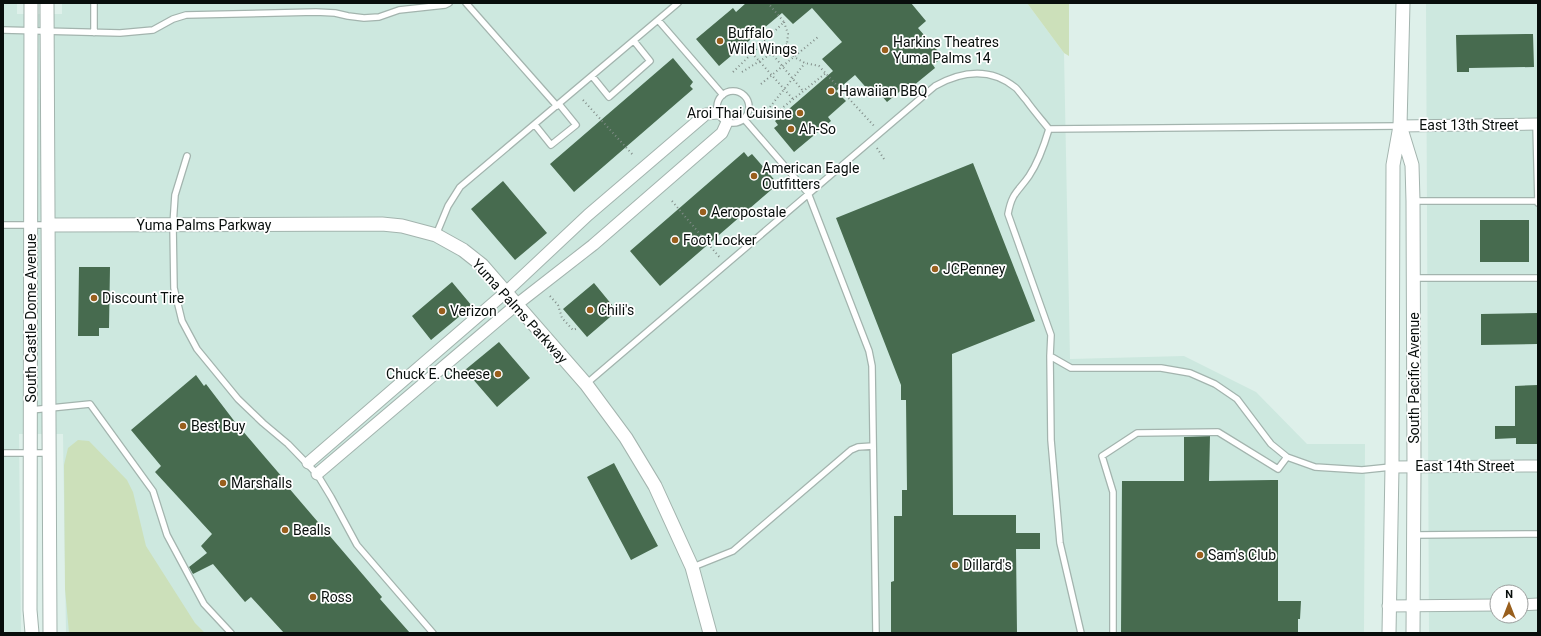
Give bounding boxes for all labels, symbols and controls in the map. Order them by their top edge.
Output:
place label: Buffalo Wild Wings [728,25,797,57]
place label: Harkins Theatres Yuma Palms 14 [893,34,999,66]
marker: Buffalo Wild Wings [715,36,725,46]
marker: Harkins Theatres Yuma Palms 14 [880,45,890,55]
place label: Hawaiian BBQ [839,83,927,99]
marker: Hawaiian BBQ [826,86,836,96]
place label: Aroi Thai Cuisine [687,105,792,121]
marker: Aroi Thai Cuisine [795,108,805,118]
street label: East 13th Street [1419,117,1519,133]
place label: Ah-So [799,121,836,137]
marker: Ah-So [786,124,796,134]
place label: American Eagle Outfitters [762,160,859,192]
marker: American Eagle Outfitters [749,171,759,181]
place label: Aeropostale [711,204,786,220]
marker: Aeropostale [698,207,708,217]
street label: Yuma Palms Parkway [137,217,272,233]
place label: Foot Locker [683,232,757,248]
street label: South Castle Dome Avenue [23,234,39,402]
marker: Foot Locker [670,235,680,245]
street label: Yuma Palms Parkway [469,256,571,367]
place label: JCPenney [943,261,1006,277]
marker: JCPenney [930,264,940,274]
place label: Discount Tire [102,290,184,306]
marker: Discount Tire [89,293,99,303]
place label: Chili's [598,302,634,318]
place label: Verizon [450,303,497,319]
marker: Chili's [585,305,595,315]
marker: Verizon [437,306,447,316]
street label: South Pacific Avenue [1406,312,1422,444]
place label: Chuck E. Cheese [386,366,490,382]
marker: Chuck E. Cheese [493,369,503,379]
place label: Best Buy [191,418,246,434]
marker: Best Buy [178,421,188,431]
street label: East 14th Street [1415,458,1515,474]
place label: Marshalls [231,475,292,491]
marker: Marshalls [218,478,228,488]
place label: Bealls [293,522,331,538]
marker: Bealls [280,525,290,535]
place label: Sam's Club [1208,547,1276,563]
marker: Sam's Club [1195,550,1205,560]
place label: Dillard's [963,557,1012,573]
marker: Dillard's [950,560,960,570]
north arrow [1489,584,1529,624]
text: N [1505,588,1513,601]
place label: Ross [321,589,352,605]
marker: Ross [308,592,318,602]

